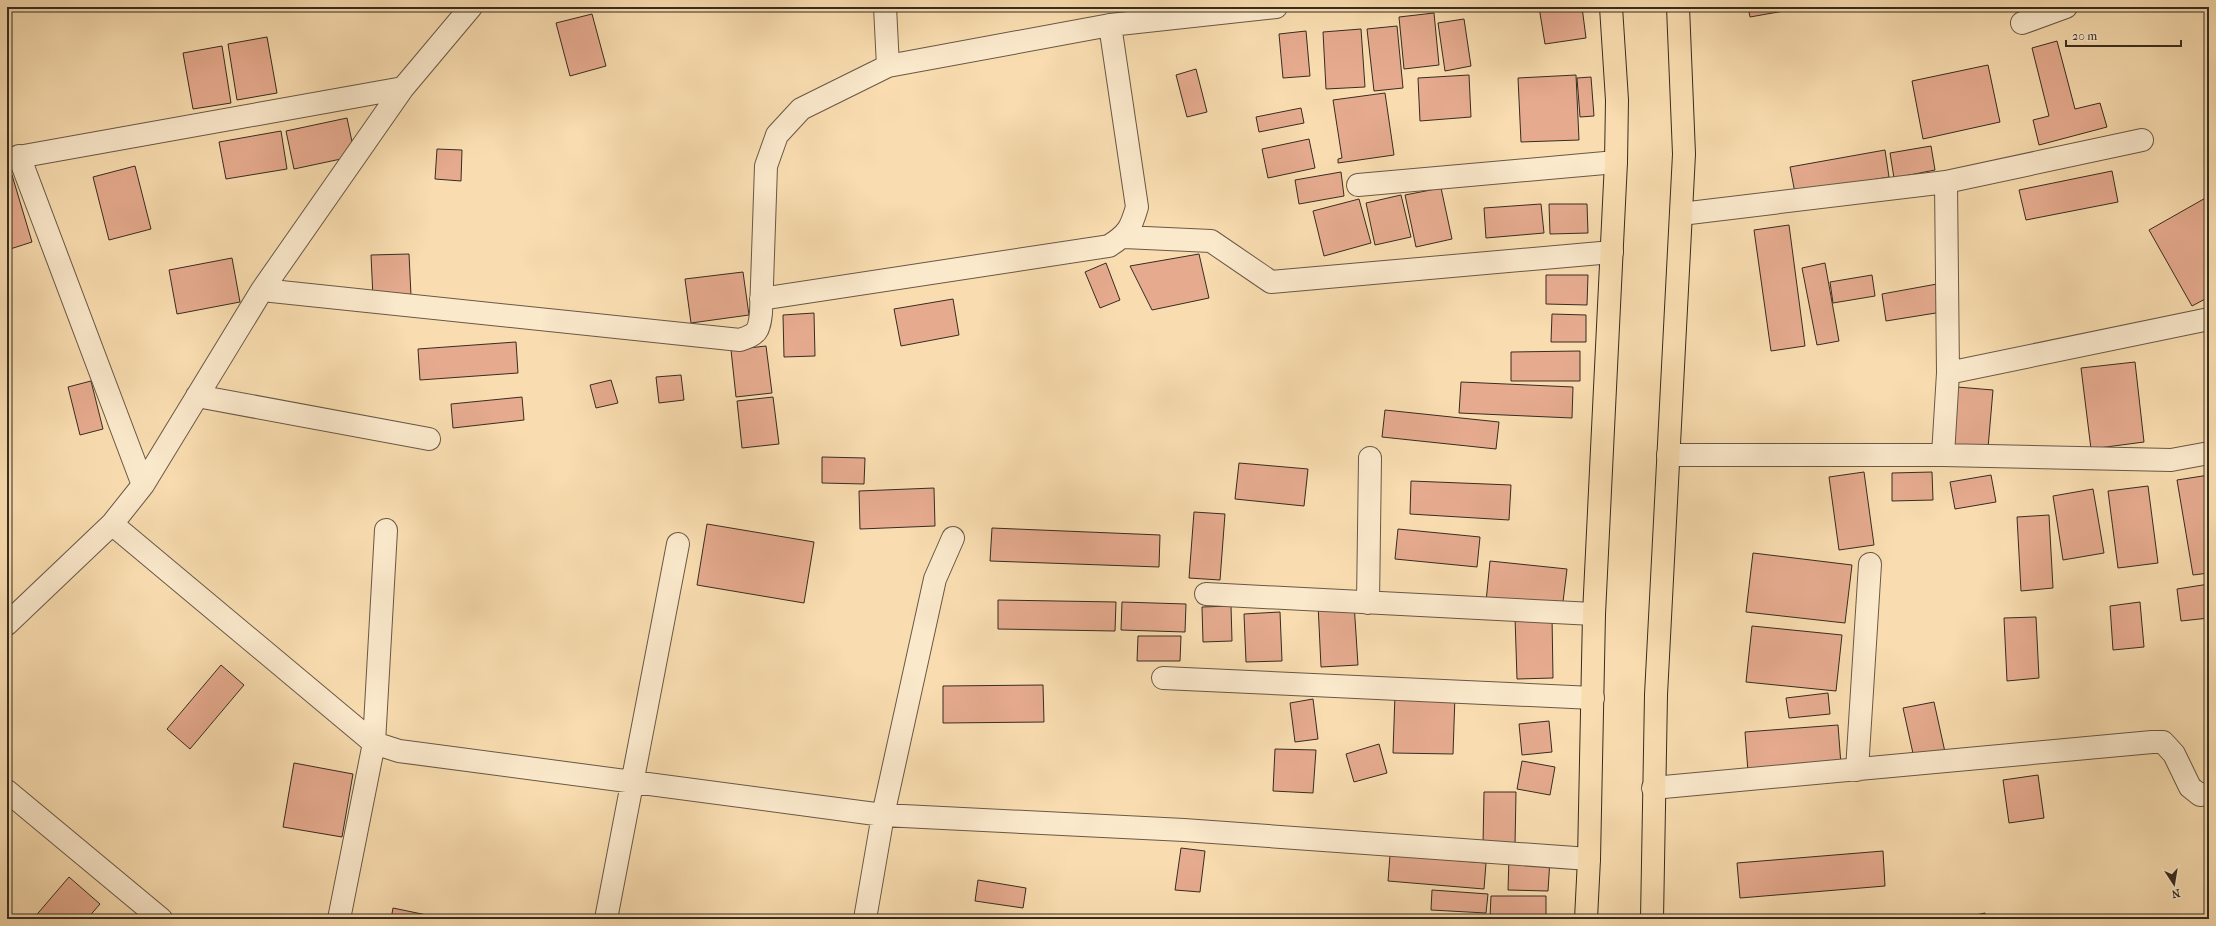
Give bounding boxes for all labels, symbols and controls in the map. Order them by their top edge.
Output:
scale bar [2066,22,2181,48]
text: 20 m [2072,29,2097,43]
north arrow [2154,864,2194,904]
text: N [2170,886,2181,901]

